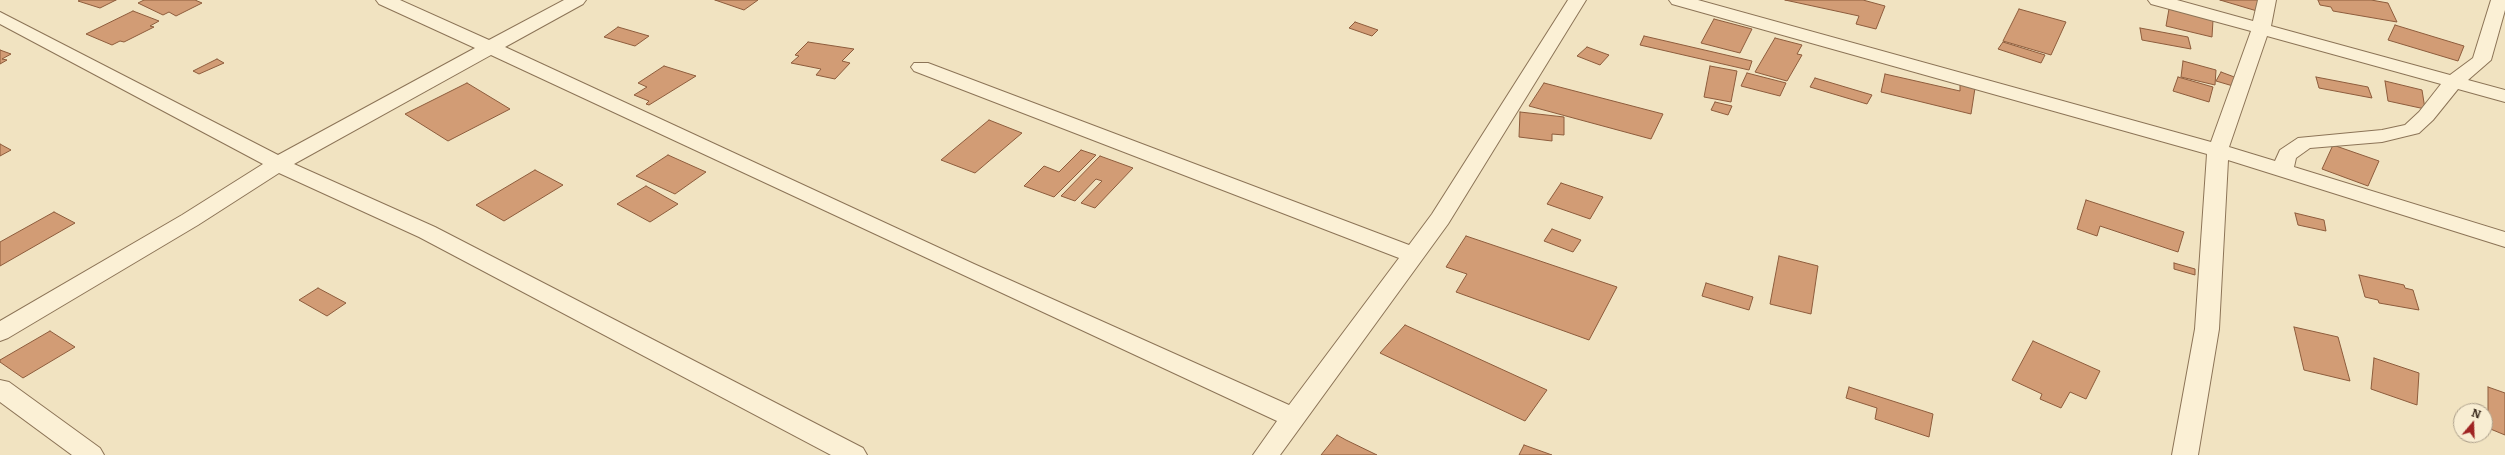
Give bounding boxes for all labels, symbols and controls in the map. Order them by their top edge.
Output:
north arrow [2453,403,2493,443]
text: N [2470,404,2484,422]

